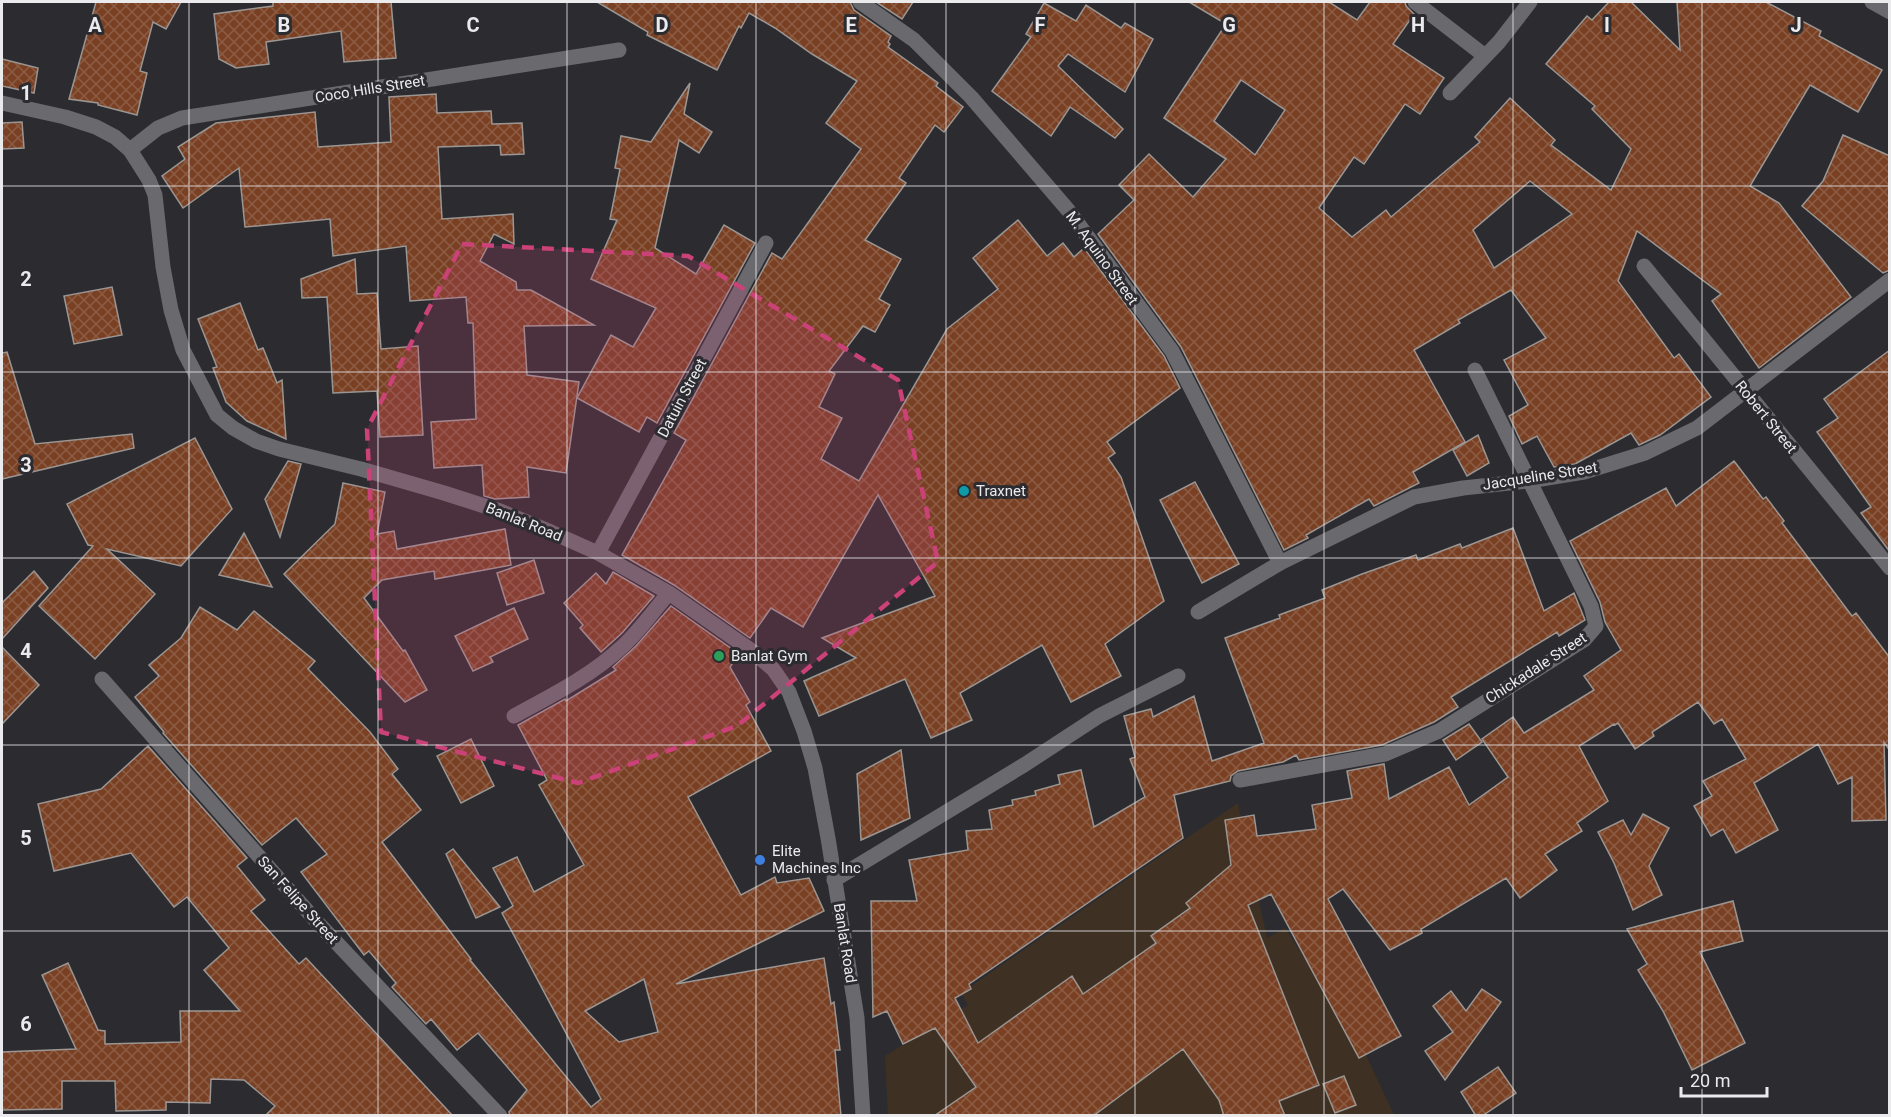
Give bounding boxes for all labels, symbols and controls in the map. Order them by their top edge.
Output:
text: A [88,13,102,37]
text: B [278,13,290,37]
text: C [466,13,480,37]
text: D [656,13,669,37]
text: E [845,13,857,37]
text: F [1035,13,1046,37]
text: G [1222,13,1236,37]
text: H [1411,13,1425,37]
text: I [1604,13,1610,37]
text: J [1790,13,1802,37]
street label: Coco Hills Street [314,71,426,107]
text: 1 [20,81,32,105]
street label: M. Aquino Street [1062,208,1142,308]
text: 2 [20,267,32,291]
street label: Datuin Street [654,356,710,440]
street label: Robert Street [1731,377,1801,457]
text: 3 [20,453,32,477]
street label: Jacqueline Street [1481,458,1599,494]
place label: Traxnet [976,482,1026,500]
marker: Traxnet [957,484,971,498]
street label: Banlat Road [483,499,565,545]
street label: Chickadale Street [1482,629,1590,707]
text: 4 [20,639,32,663]
place label: Banlat Gym [731,647,808,665]
marker: Banlat Gym [712,649,726,663]
text: 5 [20,826,32,850]
place label: Elite Machines Inc [772,842,861,877]
street label: San Felipe Street [254,852,342,948]
marker: Elite Machines Inc [753,853,767,867]
street label: Banlat Road [830,902,860,984]
text: 6 [20,1012,32,1036]
scale bar [1681,1060,1766,1098]
text: 20 m [1690,1070,1730,1091]

